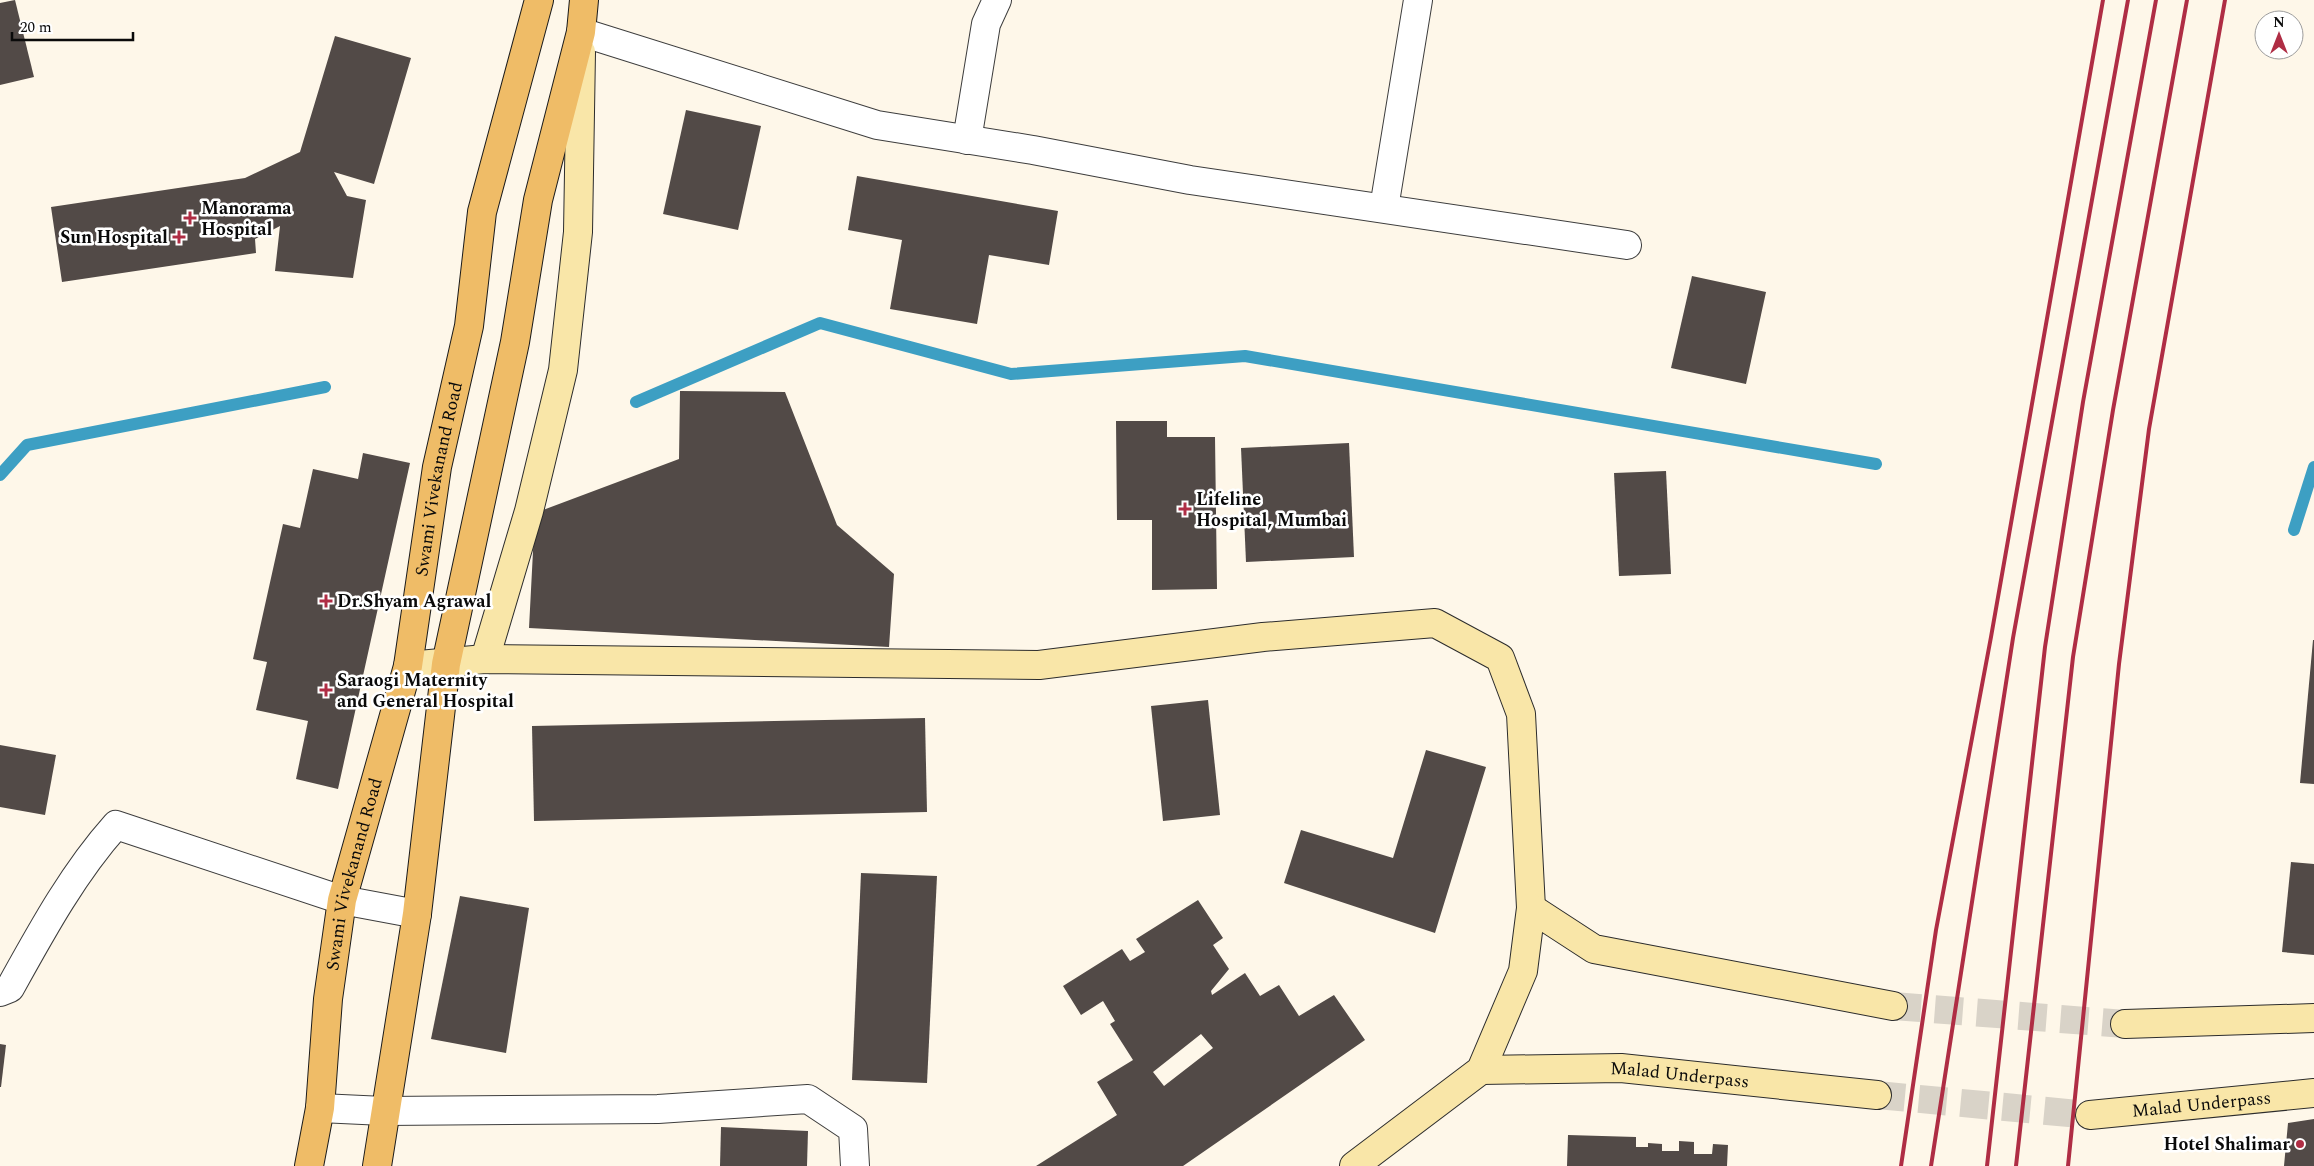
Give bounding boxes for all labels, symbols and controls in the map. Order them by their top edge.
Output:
scale bar [12,10,134,42]
north arrow [2254,10,2304,60]
text: N [2273,12,2285,33]
text: 20 m [20,16,52,39]
place label: Manorama Hospital [201,195,292,243]
marker: Manorama Hospital [183,211,197,225]
place label: Sun Hospital [60,224,168,251]
marker: Sun Hospital [172,230,186,244]
street label: Swami Vivekanand Road [408,379,470,578]
place label: Lifeline Hospital, Mumbai [1196,486,1347,534]
marker: Lifeline Hospital, Mumbai [1178,502,1192,516]
place label: Dr.Shyam Agrawal [337,588,492,615]
marker: Dr.Shyam Agrawal [319,594,333,608]
place label: Saraogi Maternity and General Hospital [337,667,514,715]
marker: Saraogi Maternity and General Hospital [319,683,333,697]
street label: Swami Vivekanand Road [319,775,390,972]
street label: Malad Underpass [1610,1055,1751,1095]
street label: Malad Underpass [2131,1084,2272,1125]
place label: Hotel Shalimar [2163,1131,2290,1158]
marker: Hotel Shalimar [2294,1138,2306,1150]

